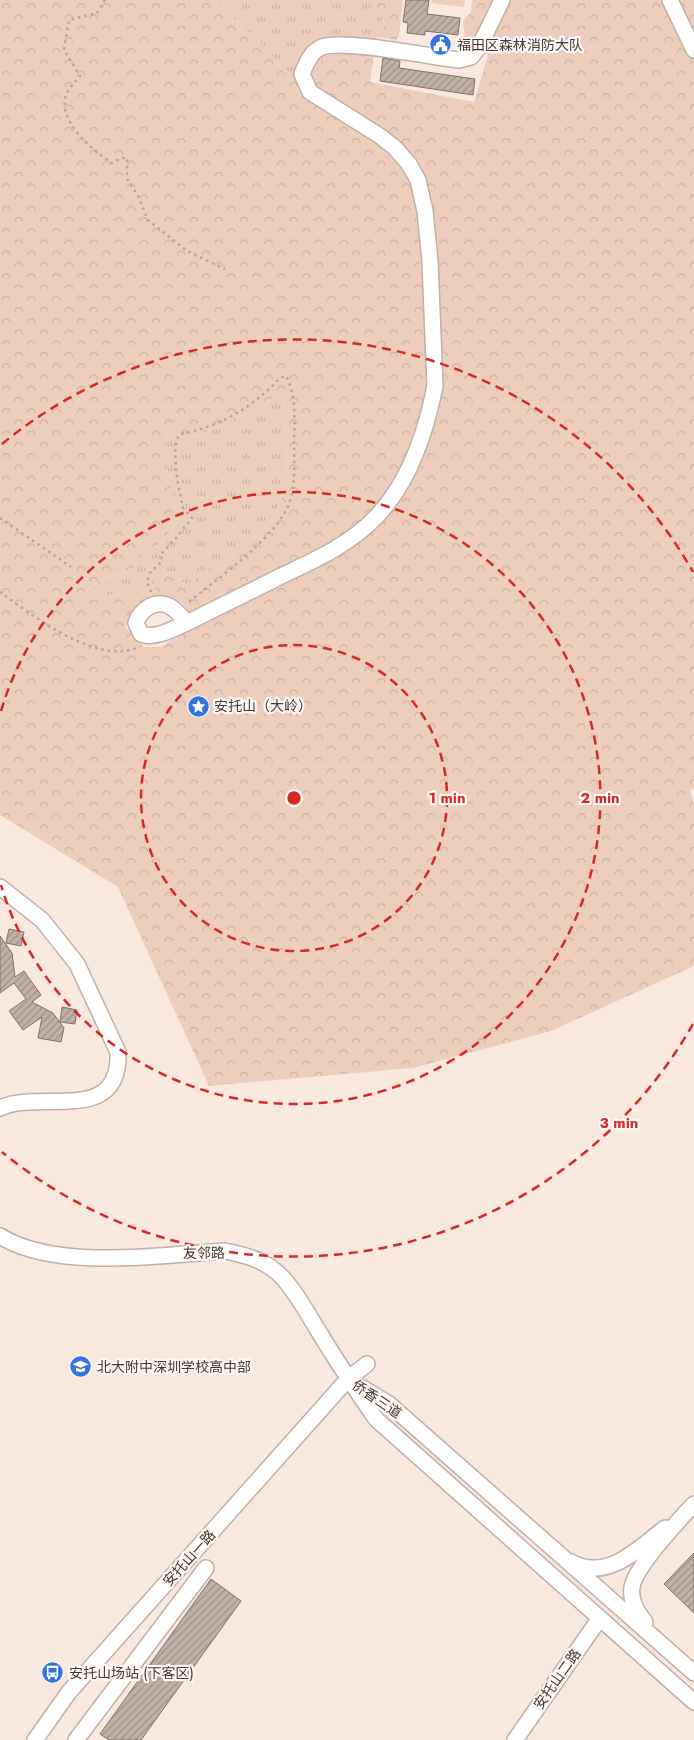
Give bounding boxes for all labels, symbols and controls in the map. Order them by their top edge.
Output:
public building icon: 福田区森林消防大队 [429,33,453,57]
place label: 福田区森林消防大队 [457,35,583,55]
place icon: 安托山（大岭） [186,694,210,718]
place label: 安托山（大岭） [214,696,312,716]
text: 1 min [428,787,466,809]
text: 2 min [580,787,620,809]
centre of rings [285,789,303,807]
text: 3 min [600,1112,638,1134]
street label: 友邻路 [183,1243,225,1263]
school or university icon: 北大附中深圳学校高中部 [69,1355,93,1379]
place label: 北大附中深圳学校高中部 [97,1357,251,1377]
street label: 侨香三道 [348,1375,406,1423]
street label: 安托山一路 [158,1525,220,1591]
street label: 安托山二路 [529,1645,585,1713]
bus stop icon: 安托山场站 (下客区) [41,1661,65,1685]
place label: 安托山场站 (下客区) [69,1663,194,1683]

